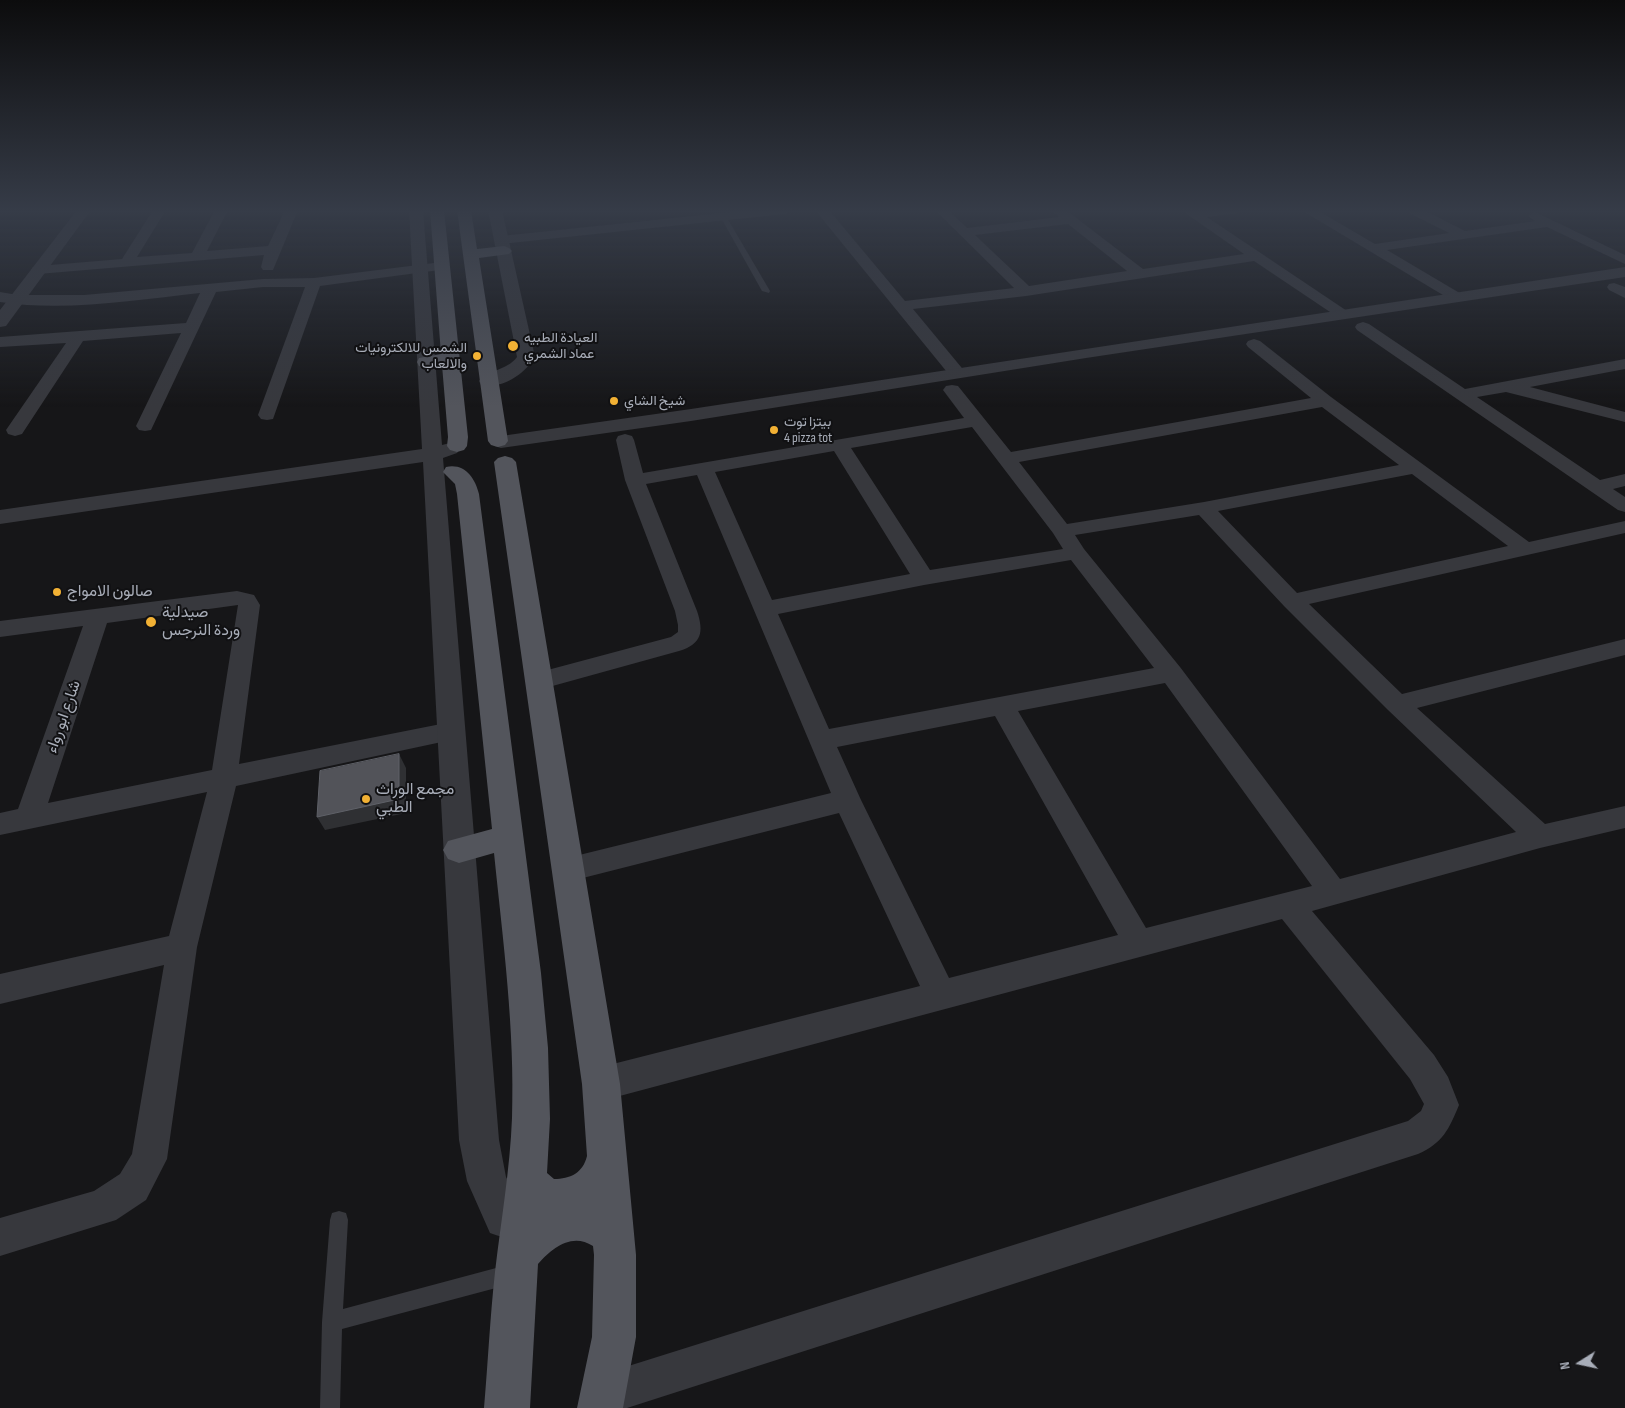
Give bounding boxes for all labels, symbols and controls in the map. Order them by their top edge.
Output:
place label: العيادة الطبيه عماد الشمري [524,330,597,362]
marker: العيادة الطبيه عماد الشمري [506,339,520,353]
place label: الشمس للالكترونيات والالعاب [355,340,467,372]
marker: الشمس للالكترونيات والالعاب [471,350,483,362]
place label: شيخ الشاي [624,393,685,409]
marker: شيخ الشاي [608,395,620,407]
place label: بيتزا توت 4 pizza tot [784,414,832,447]
marker: بيتزا توت 4 pizza tot [768,424,780,436]
place label: صالون الامواج [67,582,153,602]
marker: صالون الامواج [51,586,63,598]
place label: صيدلية وردة النرجس [162,603,240,641]
marker: صيدلية وردة النرجس [144,615,158,629]
street label: شارع ابو رواء [43,678,85,756]
place label: مجمع الوراث الطبي [376,780,454,818]
marker: مجمع الوراث الطبي [360,793,372,805]
north arrow [1555,1338,1605,1388]
text: N [1556,1361,1574,1371]

